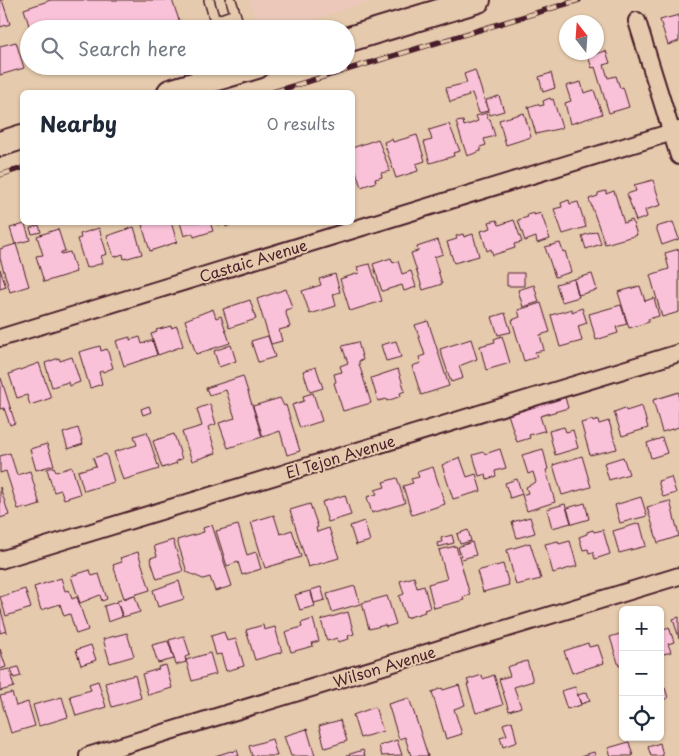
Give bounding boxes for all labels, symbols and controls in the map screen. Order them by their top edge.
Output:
north arrow [559,15,604,60]
search box [20,20,355,75]
icon: search [38,34,66,62]
text: Search here [78,34,187,62]
text: Nearby [40,107,117,139]
text: 0 results [267,111,335,135]
street label: Castaic Avenue [196,233,310,287]
street label: El Tejon Avenue [283,428,397,484]
map controls [619,606,664,741]
button: + [619,606,664,651]
street label: Wilson Avenue [330,639,438,693]
button: − [619,651,664,696]
button: locate [619,696,664,741]

